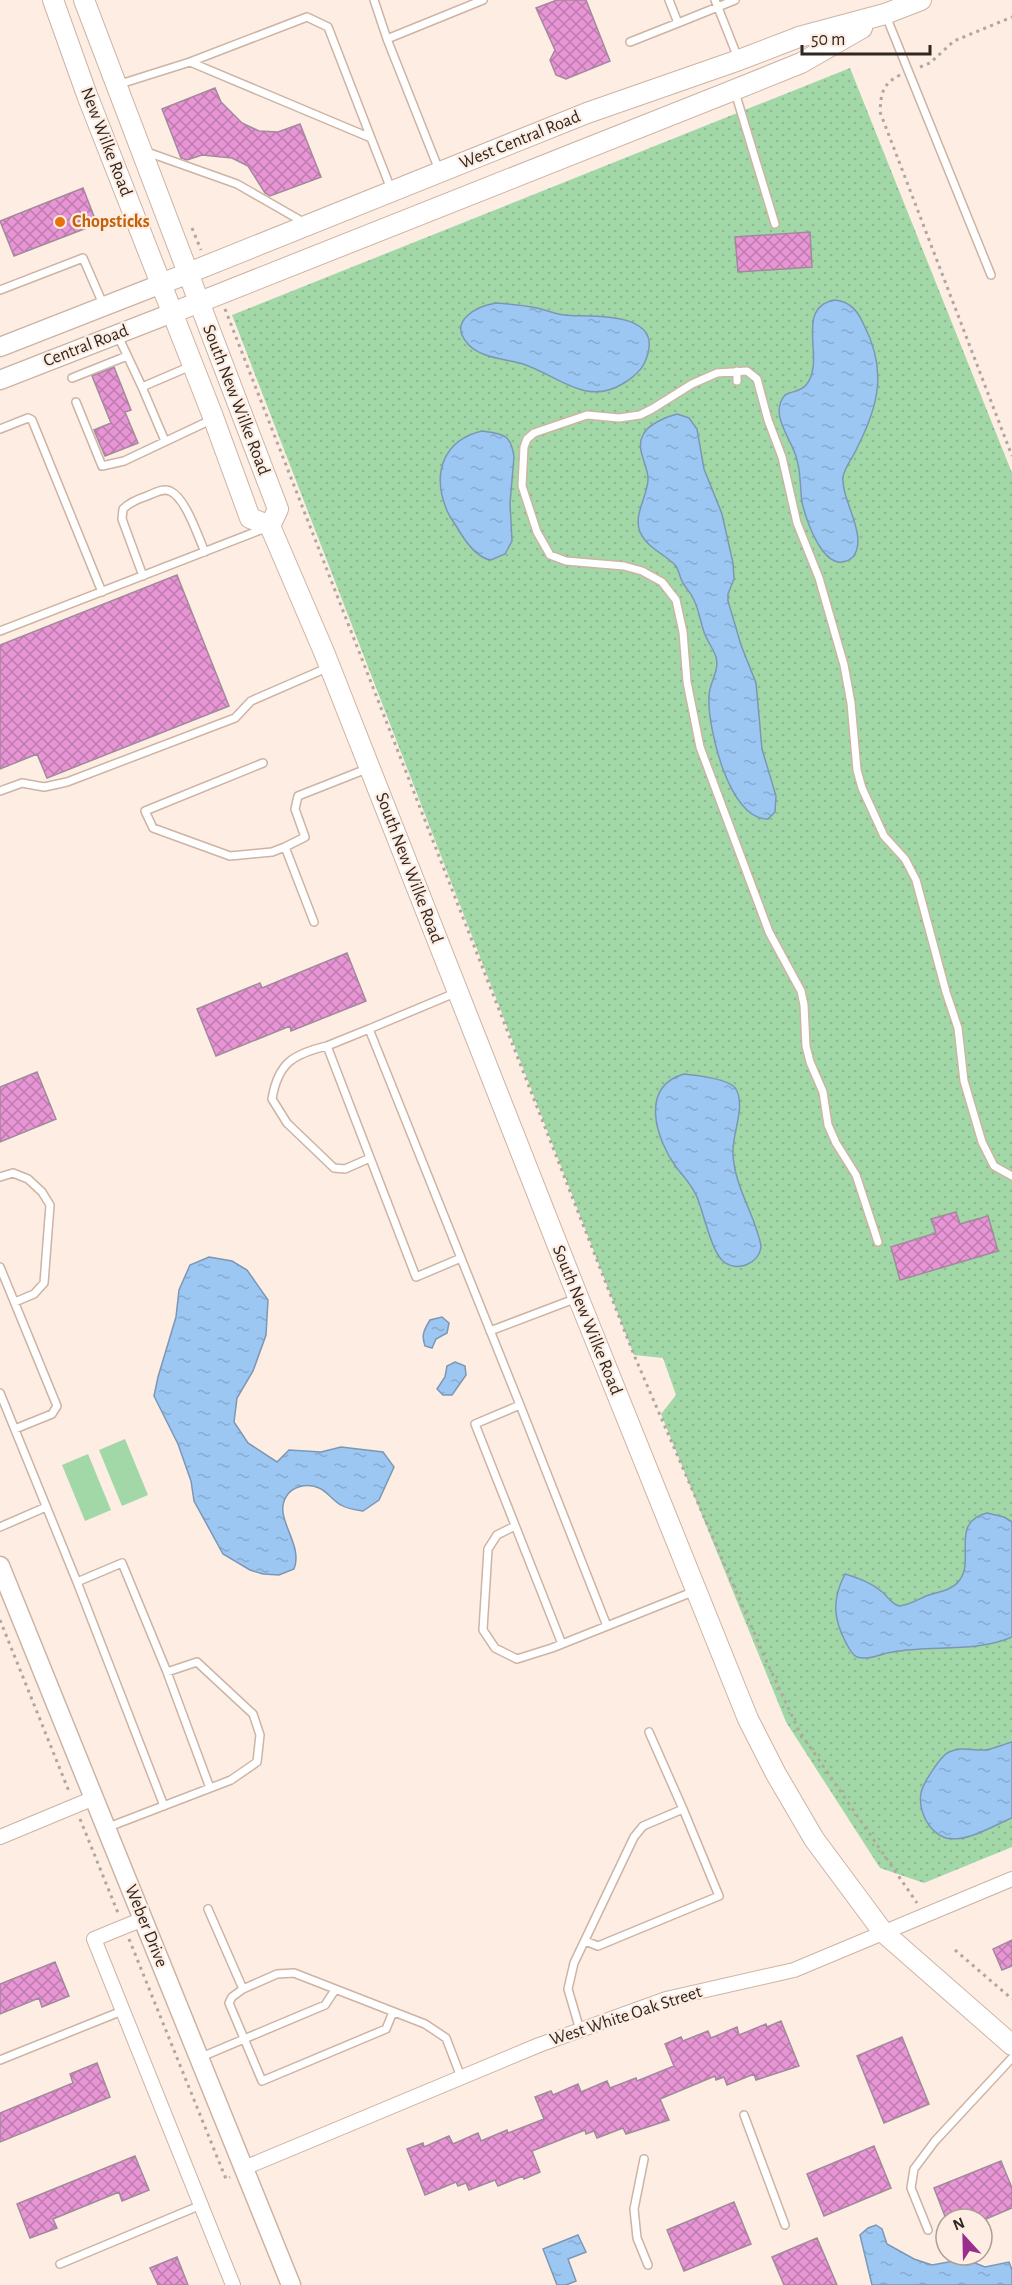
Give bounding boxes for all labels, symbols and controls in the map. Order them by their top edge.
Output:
scale bar [802,18,930,56]
text: 50 m [811,31,845,49]
street label: New Wilke Road [77,85,135,199]
street label: West Central Road [457,108,583,172]
place label: Chopsticks [72,213,150,231]
marker: Chopsticks [53,215,67,229]
street label: Central Road [41,322,131,370]
street label: South New Wilke Road [199,322,273,478]
street label: South New Wilke Road [372,790,446,946]
street label: South New Wilke Road [549,1243,625,1397]
street label: Weber Drive [121,1882,171,1970]
street label: West White Oak Street [548,1983,704,2049]
north arrow [934,2207,994,2267]
text: N [951,2215,967,2234]

